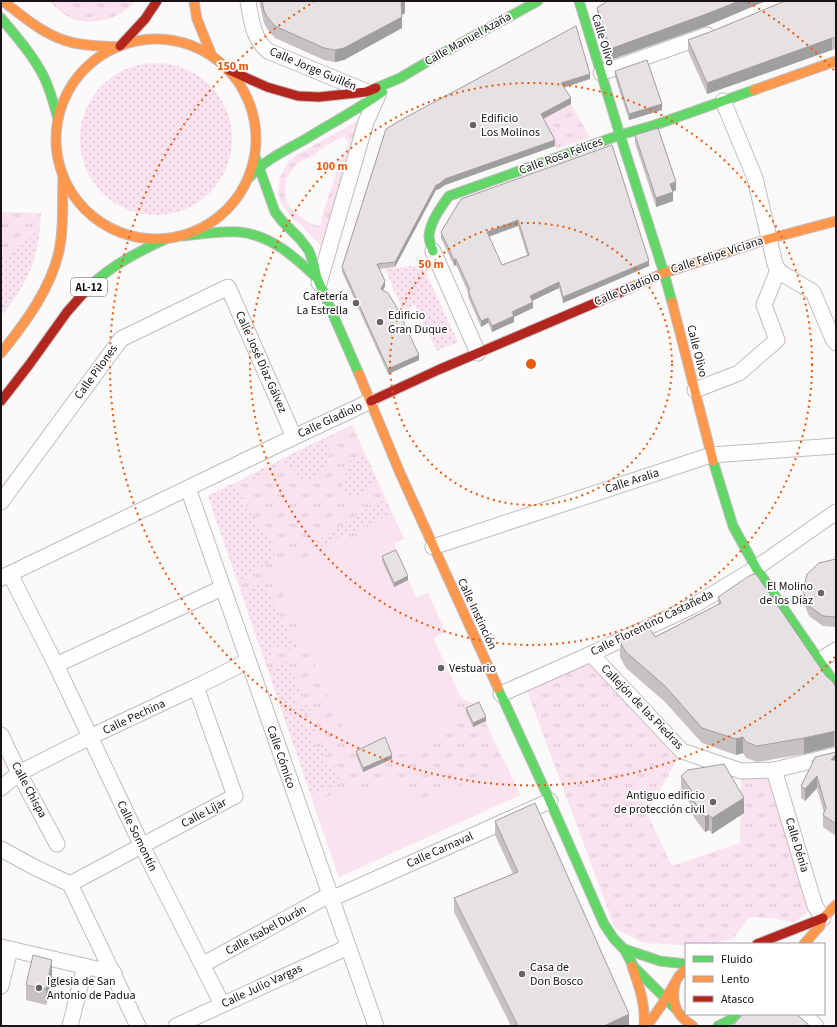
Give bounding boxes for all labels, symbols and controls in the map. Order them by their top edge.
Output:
street label: Calle Manuel Azaña [422,8,514,70]
street label: Calle Olivo [587,12,619,68]
street label: Calle Jorge Guillén [267,43,359,95]
text: 150 m [217,58,249,75]
place label: Edificio Los Molinos [481,110,540,141]
marker: Edificio Los Molinos [468,120,478,130]
street label: Calle Rosa Felices [517,133,605,179]
text: 100 m [316,158,348,175]
street label: Calle Felipe Viciana [669,232,765,278]
text: 50 m [418,256,444,273]
street label: Calle Gladiolo [592,268,662,310]
road number: AL-12 [71,278,107,296]
place label: Cafetería La Estrella [296,288,348,319]
marker: Cafetería La Estrella [351,298,361,308]
place label: Edificio Gran Duque [388,307,447,338]
street label: Calle José Díaz Gálvez [231,308,291,416]
marker: Edificio Gran Duque [375,317,385,327]
street label: Calle Olivo [682,323,712,379]
street label: Calle Pilones [70,341,122,403]
centre of rings [524,357,538,371]
street label: Calle Gladiolo [295,398,365,442]
street label: Calle Aralia [603,464,661,498]
street label: Calle Instinción [453,576,501,652]
place label: El Molino de los Díaz [760,578,813,609]
street label: Calle Florentino Castañeda [588,586,716,660]
marker: El Molino de los Díaz [816,588,826,598]
place label: Vestuario [449,660,496,677]
street label: Callejón de las Piedras [597,661,687,753]
marker: Vestuario [436,663,446,673]
street label: Calle Pechina [100,695,168,739]
street label: Calle Cómico [262,723,300,791]
street label: Calle Chispa [7,759,51,821]
place label: Antiguo edificio de protección civil [614,787,705,818]
street label: Calle Líjar [178,794,231,832]
marker: Antiguo edificio de protección civil [708,797,718,807]
street label: Calle Somontín [113,798,161,874]
street label: Calle Dénia [781,816,813,874]
street label: Calle Carnaval [404,828,476,872]
street label: Calle Isabel Durán [222,901,310,959]
legend [685,943,825,1015]
text: Fluido [721,951,753,968]
place label: Casa de Don Bosco [530,959,583,990]
street label: Calle Julio Vargas [219,960,305,1012]
marker: Casa de Don Bosco [517,969,527,979]
text: Lento [721,971,750,988]
place label: Iglesia de San Antonio de Padua [47,973,135,1004]
marker: Iglesia de San Antonio de Padua [34,983,44,993]
text: Atasco [721,991,754,1008]

